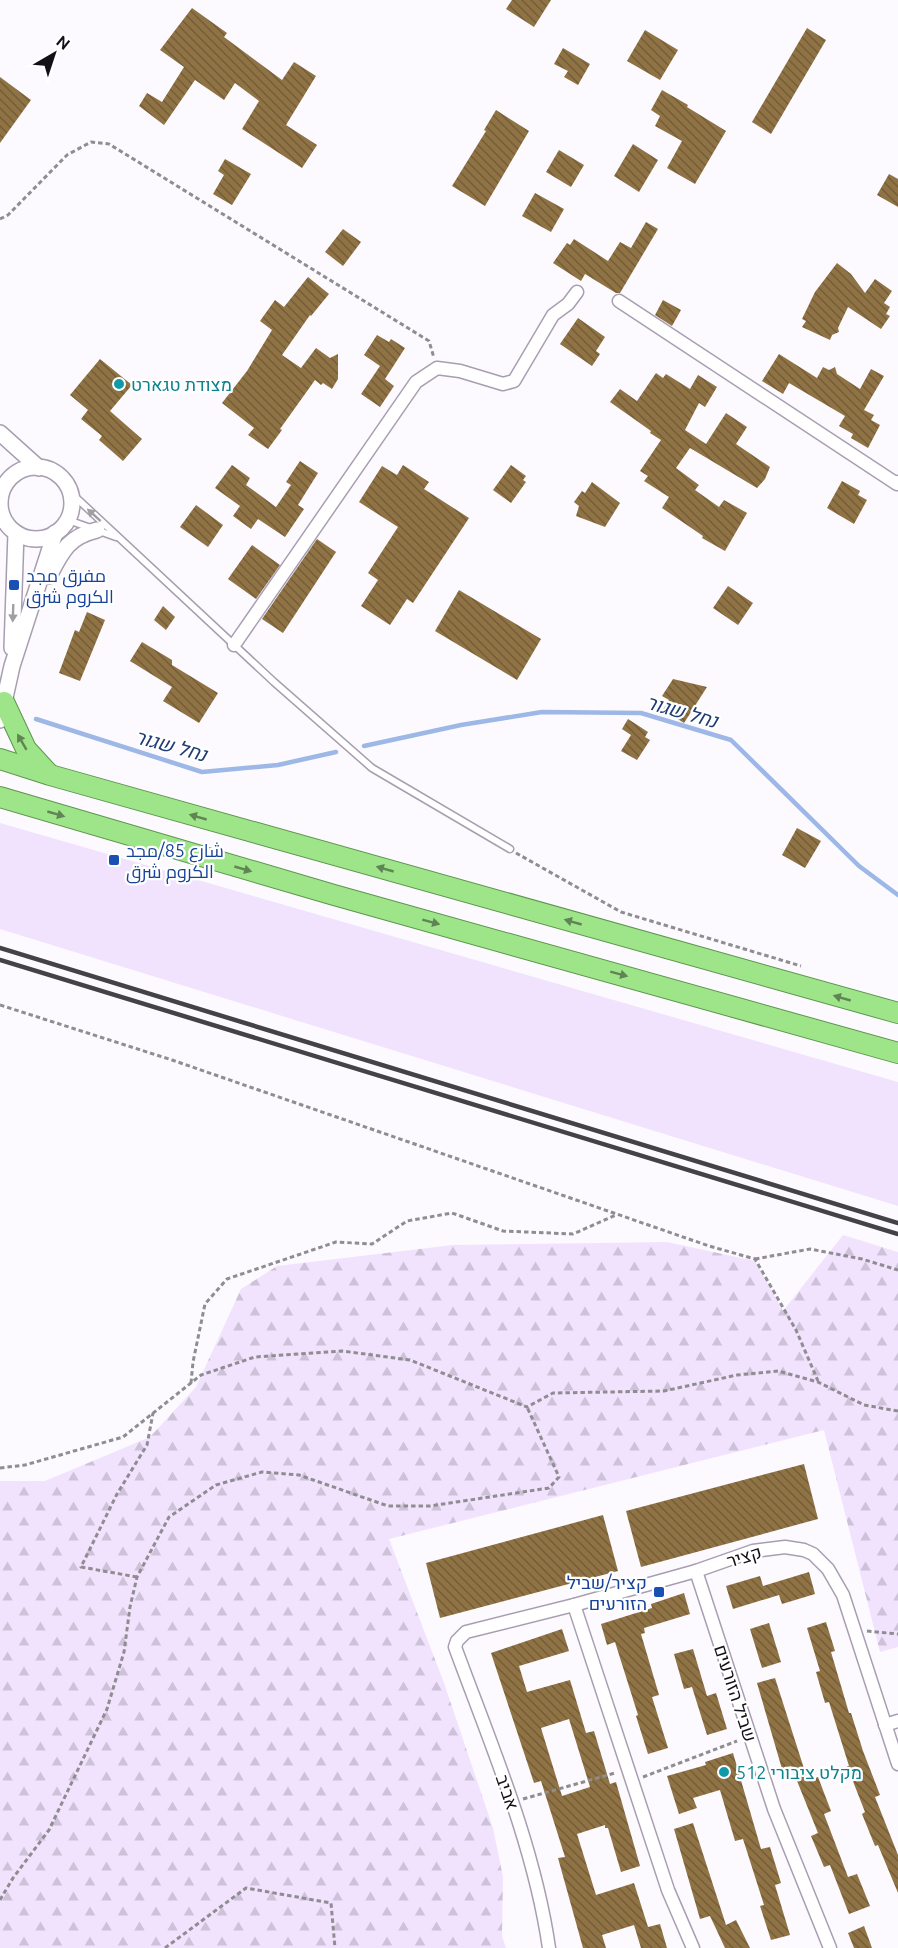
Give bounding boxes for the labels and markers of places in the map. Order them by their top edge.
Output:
place label: מצודת טגארט [131,374,232,394]
marker: מצודת טגארט [112,377,126,391]
place label: مفرق مجد الكروم شرق [26,565,114,609]
marker: مفرق مجد الكروم شرق [7,578,21,592]
place label: شارع 85/مجد الكروم شرق [126,840,224,884]
marker: شارع 85/مجد الكروم شرق [107,853,121,867]
place label: קציר/שביל הזורעים [567,1572,647,1613]
marker: קציר/שביל הזורעים [652,1585,666,1599]
place label: מקלט ציבורי 512 [736,1762,862,1783]
marker: מקלט ציבורי 512 [717,1765,731,1779]

